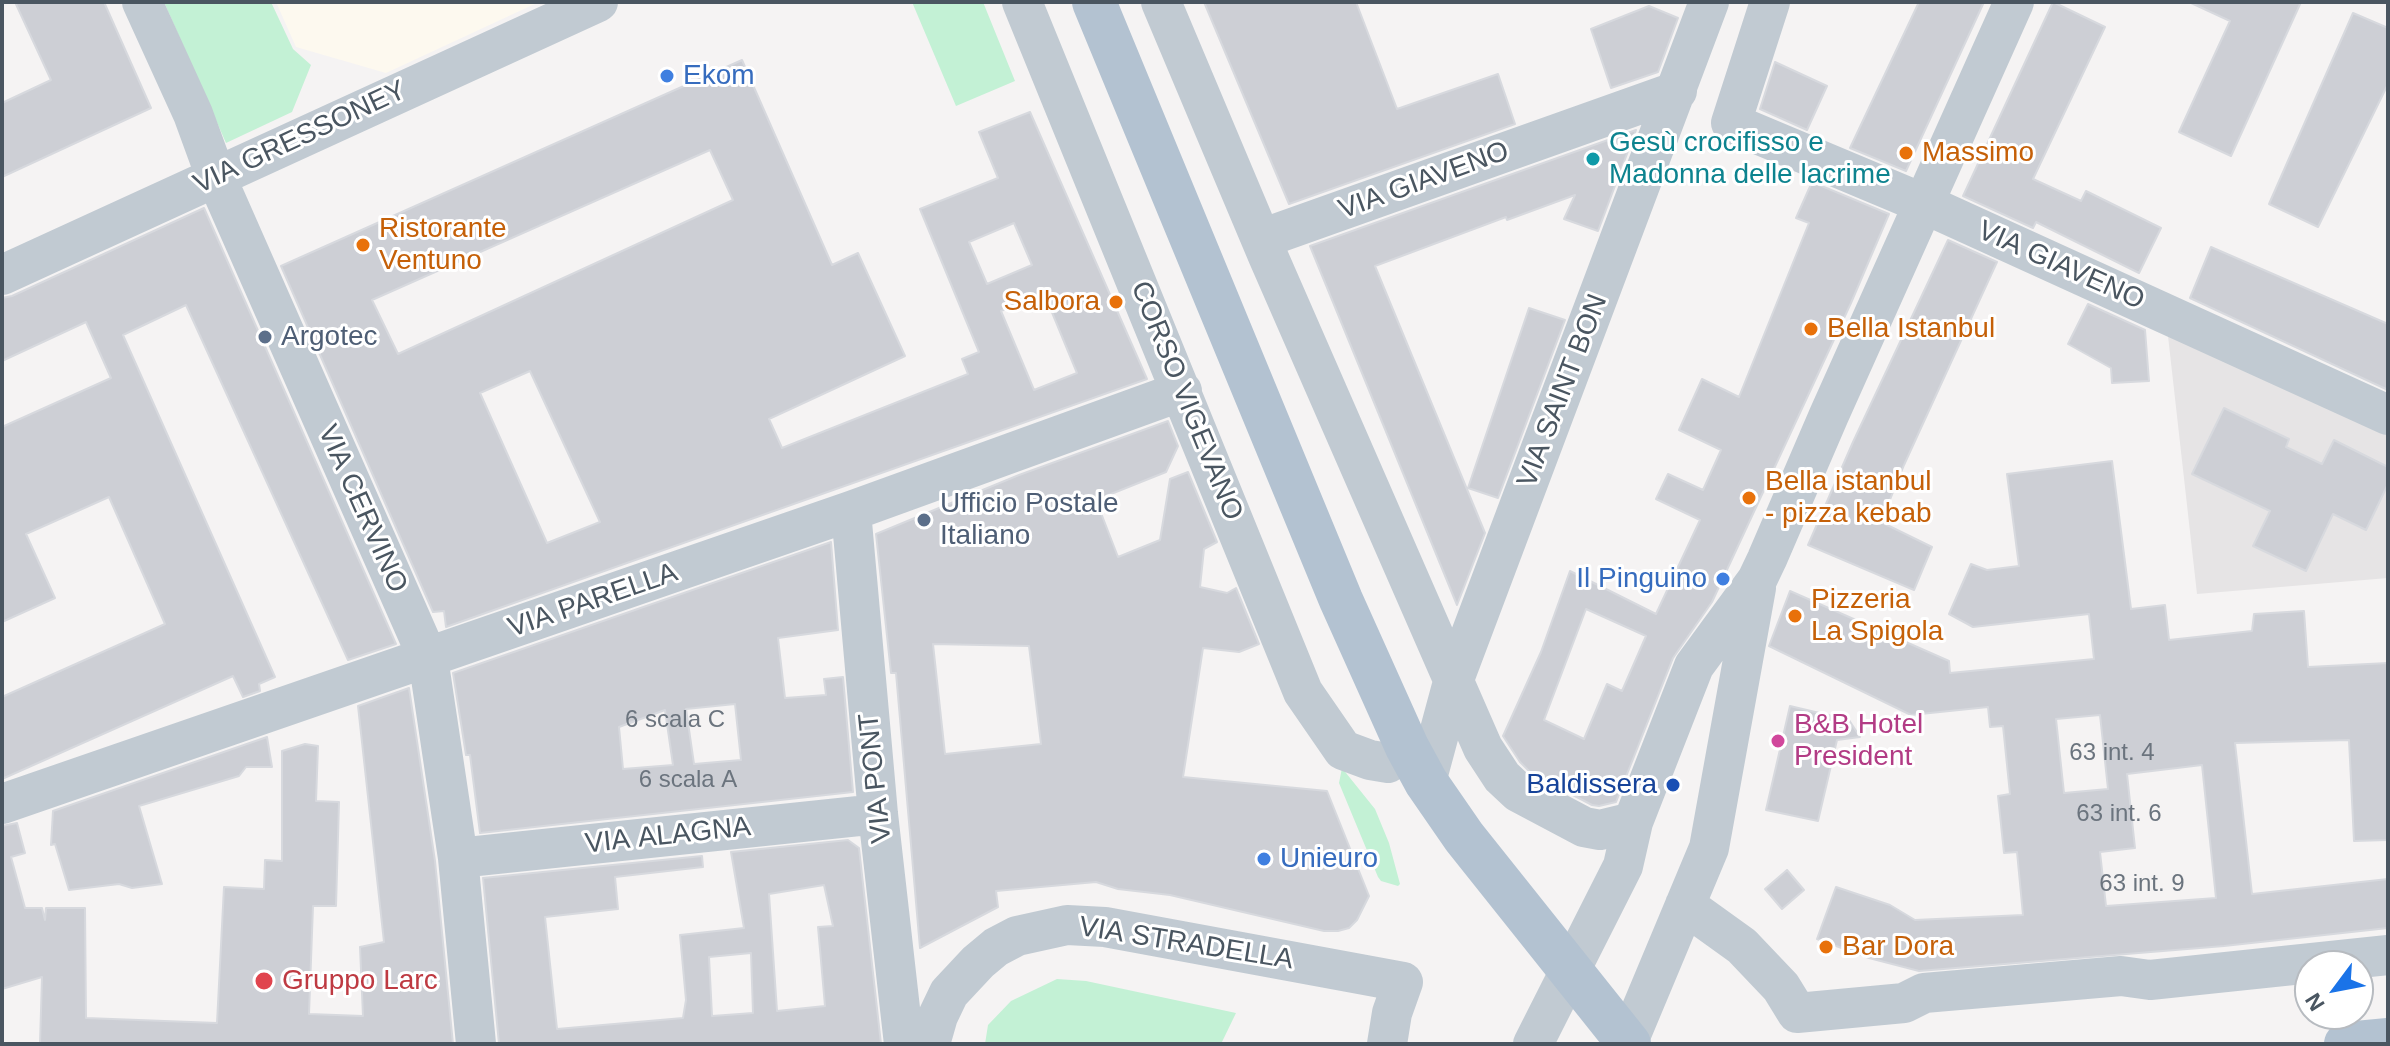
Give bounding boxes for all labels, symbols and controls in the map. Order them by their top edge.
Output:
place label: Ekom [683,59,755,93]
marker: Ekom [658,67,676,85]
street label: VIA GRESSONEY [189,74,411,202]
place label: Gesù crocifisso e Madonna delle lacrime [1609,126,1891,192]
street label: VIA GIAVENO [1334,135,1514,227]
place label: Massimo [1922,136,2034,170]
marker: Massimo [1897,144,1915,162]
marker: Gesù crocifisso e Madonna delle lacrime [1584,150,1602,168]
place label: Ristorante Ventuno [379,212,507,278]
street label: VIA GIAVENO [1973,214,2149,318]
marker: Ristorante Ventuno [354,236,372,254]
street label: CORSO VIGEVANO [1123,277,1249,525]
place label: Salbora [1003,285,1100,319]
street label: VIA SAINT BON [1511,290,1615,492]
marker: Salbora [1107,293,1125,311]
place label: Bella Istanbul [1827,312,1995,346]
place label: Argotec [281,320,377,354]
marker: Bella Istanbul [1802,320,1820,338]
marker: Argotec [256,328,274,346]
street label: VIA CERVINO [310,420,414,598]
place label: Bella istanbul - pizza kebab [1765,465,1932,531]
place label: Ufficio Postale Italiano [940,487,1118,553]
marker: Bella istanbul - pizza kebab [1740,489,1758,507]
marker: Ufficio Postale Italiano [915,511,933,529]
street label: VIA PARELLA [504,556,682,646]
place label: Il Pinguino [1576,562,1707,596]
marker: Il Pinguino [1714,570,1732,588]
place label: Pizzeria La Spigola [1811,583,1943,649]
marker: Pizzeria La Spigola [1786,607,1804,625]
house number: 6 scala C [625,706,725,734]
place label: B&B Hotel President [1794,708,1923,774]
street label: VIA PONT [852,711,900,845]
marker: B&B Hotel President [1769,732,1787,750]
house number: 63 int. 4 [2069,739,2155,767]
house number: 6 scala A [639,766,737,794]
place label: Baldissera [1526,768,1657,802]
marker: Baldissera [1664,776,1682,794]
house number: 63 int. 6 [2076,800,2162,828]
street label: VIA ALAGNA [583,811,753,861]
place label: Unieuro [1280,842,1378,876]
marker: Unieuro [1255,850,1273,868]
house number: 63 int. 9 [2099,870,2185,898]
street label: VIA STRADELLA [1077,910,1295,978]
place label: Bar Dora [1842,930,1954,964]
marker: Bar Dora [1817,938,1835,956]
north arrow [2294,950,2374,1030]
place label: Gruppo Larc [282,964,438,998]
marker: Gruppo Larc [253,970,275,992]
text: N [2300,989,2330,1015]

